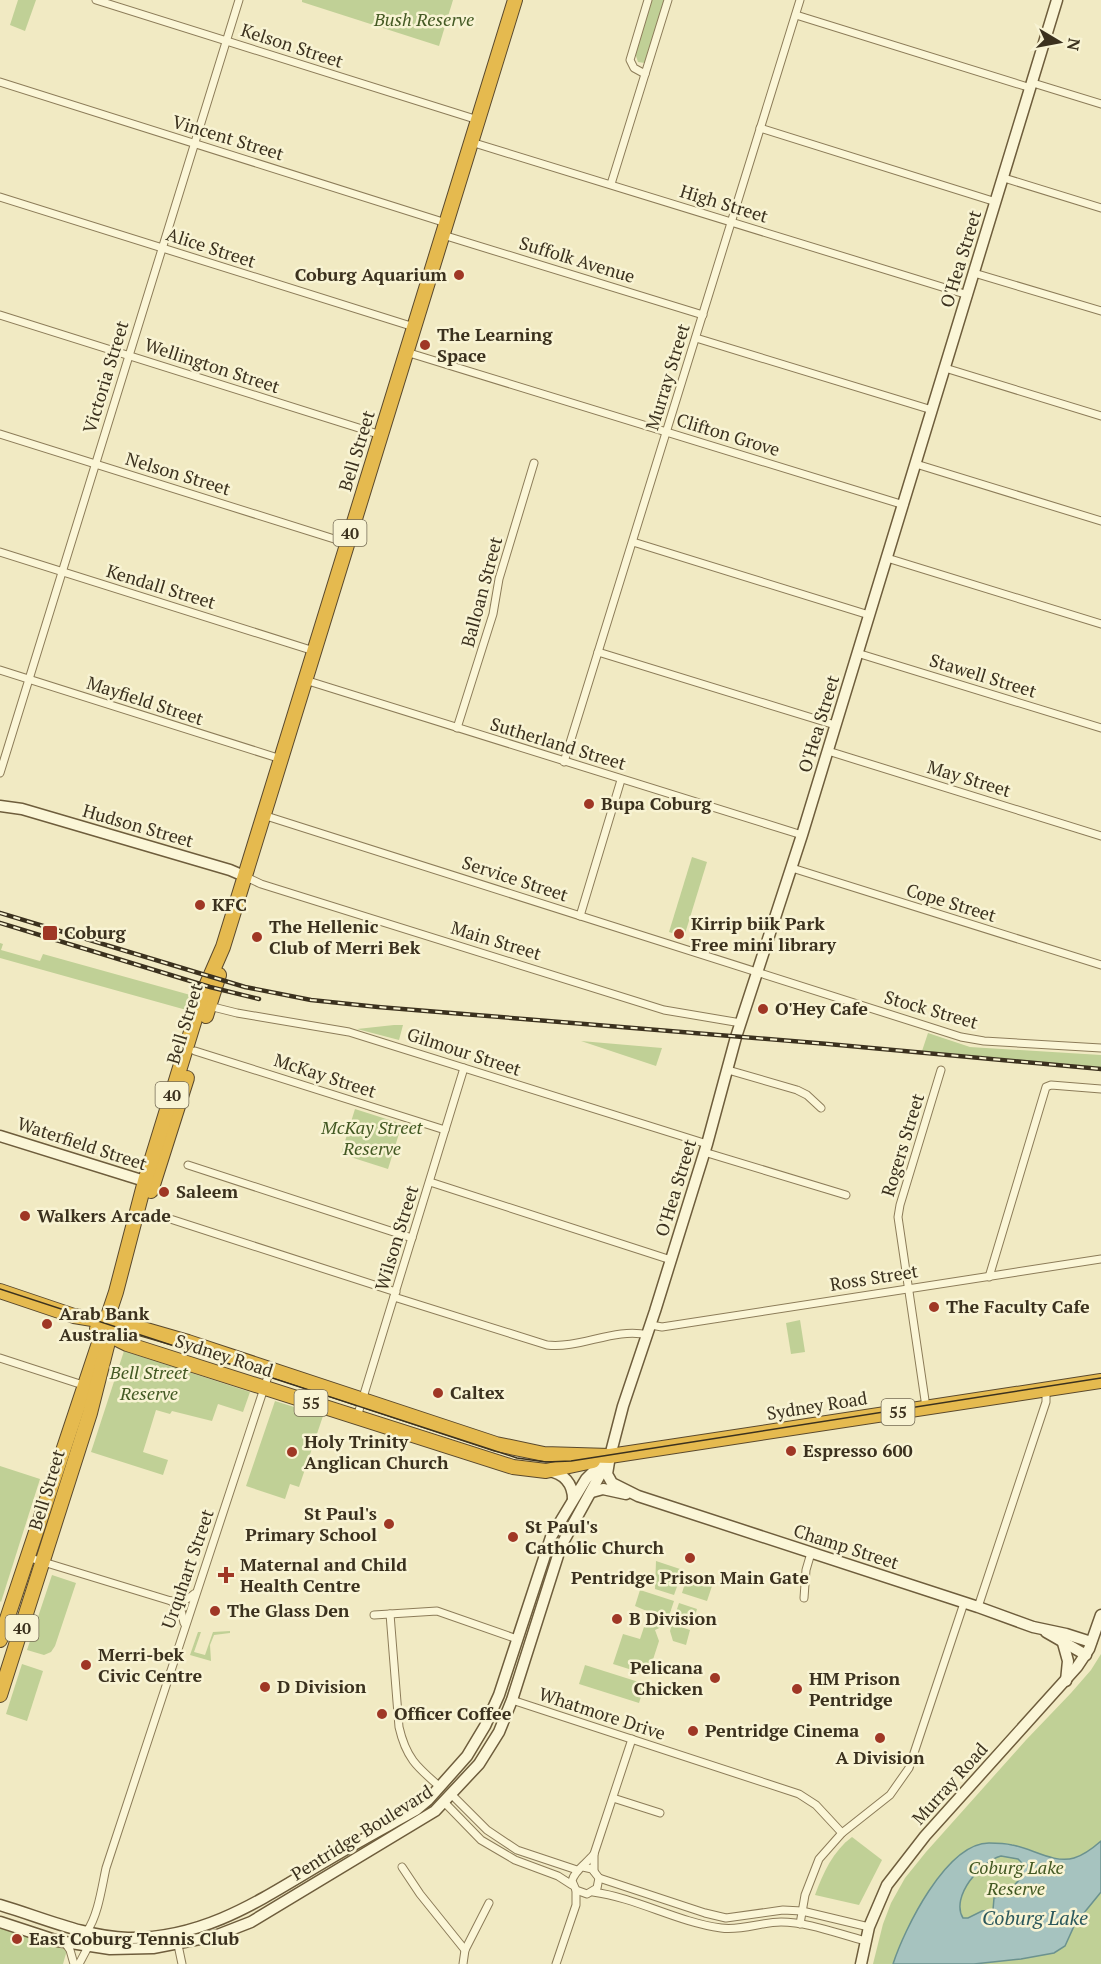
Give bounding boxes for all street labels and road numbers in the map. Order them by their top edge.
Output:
street label: Kelson Street [238,17,347,73]
street label: Vincent Street [170,109,287,165]
street label: High Street [677,178,772,228]
street label: O'Hea Street [934,207,986,310]
street label: Alice Street [164,221,259,273]
street label: Suffolk Avenue [517,230,638,288]
street label: Victoria Street [77,317,134,436]
street label: Murray Street [639,320,695,433]
street label: Wellington Street [142,332,283,398]
street label: Bell Street [332,407,380,494]
street label: Clifton Grove [674,407,783,461]
street label: Nelson Street [123,446,234,500]
road number: 40 [334,520,366,546]
street label: Balloan Street [455,534,507,649]
street label: Kendall Street [104,558,219,614]
street label: Stawell Street [927,647,1040,703]
street label: Mayfield Street [84,670,207,730]
street label: O'Hea Street [792,672,844,775]
street label: Sutherland Street [487,711,629,775]
street label: May Street [925,754,1014,802]
street label: Hudson Street [80,798,197,852]
street label: Service Street [459,850,572,907]
street label: Cope Street [903,877,999,927]
street label: Main Street [448,915,545,965]
street label: Bell Street [160,980,208,1067]
street label: Stock Street [882,984,981,1034]
street label: Gilmour Street [404,1021,525,1081]
street label: McKay Street [271,1047,380,1103]
road number: 40 [156,1082,188,1108]
street label: Rogers Street [875,1090,929,1199]
street label: Waterfield Street [14,1111,151,1175]
street label: O'Hea Street [649,1136,701,1239]
street label: Wilson Street [369,1182,423,1293]
street label: Ross Street [828,1258,920,1296]
street label: Sydney Road [172,1328,276,1382]
street label: Sydney Road [765,1385,869,1425]
road number: 55 [294,1390,328,1416]
road number: 55 [882,1399,914,1425]
street label: Bell Street [22,1446,70,1533]
street label: Urquhart Street [155,1505,219,1632]
street label: Champ Street [791,1518,902,1574]
road number: 40 [5,1615,38,1641]
street label: Whatmore Drive [536,1681,669,1745]
street label: Murray Road [906,1737,992,1829]
street label: Pentridge Boulevard [286,1779,437,1885]

